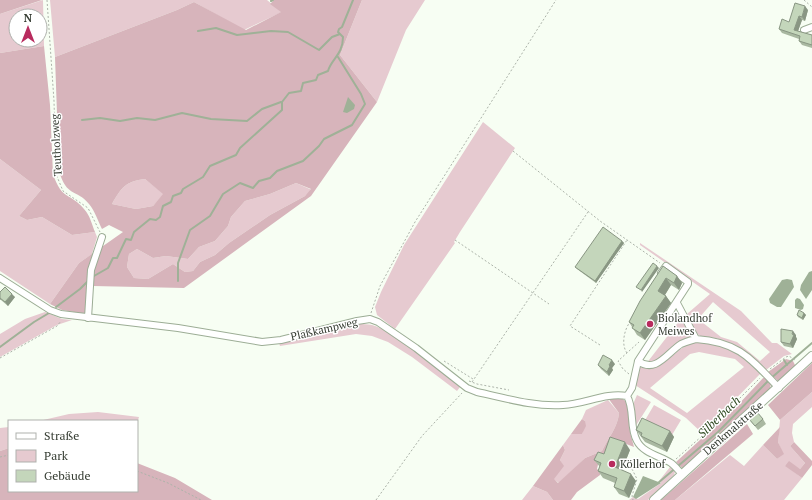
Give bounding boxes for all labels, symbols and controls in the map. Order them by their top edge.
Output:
north arrow [8,8,48,48]
text: N [24,11,33,25]
street label: Teutholzweg [47,113,65,176]
place label: Biolandhof Meiwes [658,311,713,338]
street label: Plaßkampweg [289,314,359,344]
marker: Biolandhof Meiwes [645,319,655,329]
water label: Silberbach [694,393,743,441]
street label: Denkmalstraße [700,398,766,458]
legend [8,420,138,492]
text: Straße [44,428,79,443]
text: Park [44,448,69,463]
place label: Köllerhof [620,457,667,471]
marker: Köllerhof [607,459,617,469]
text: Gebäude [44,468,90,483]

